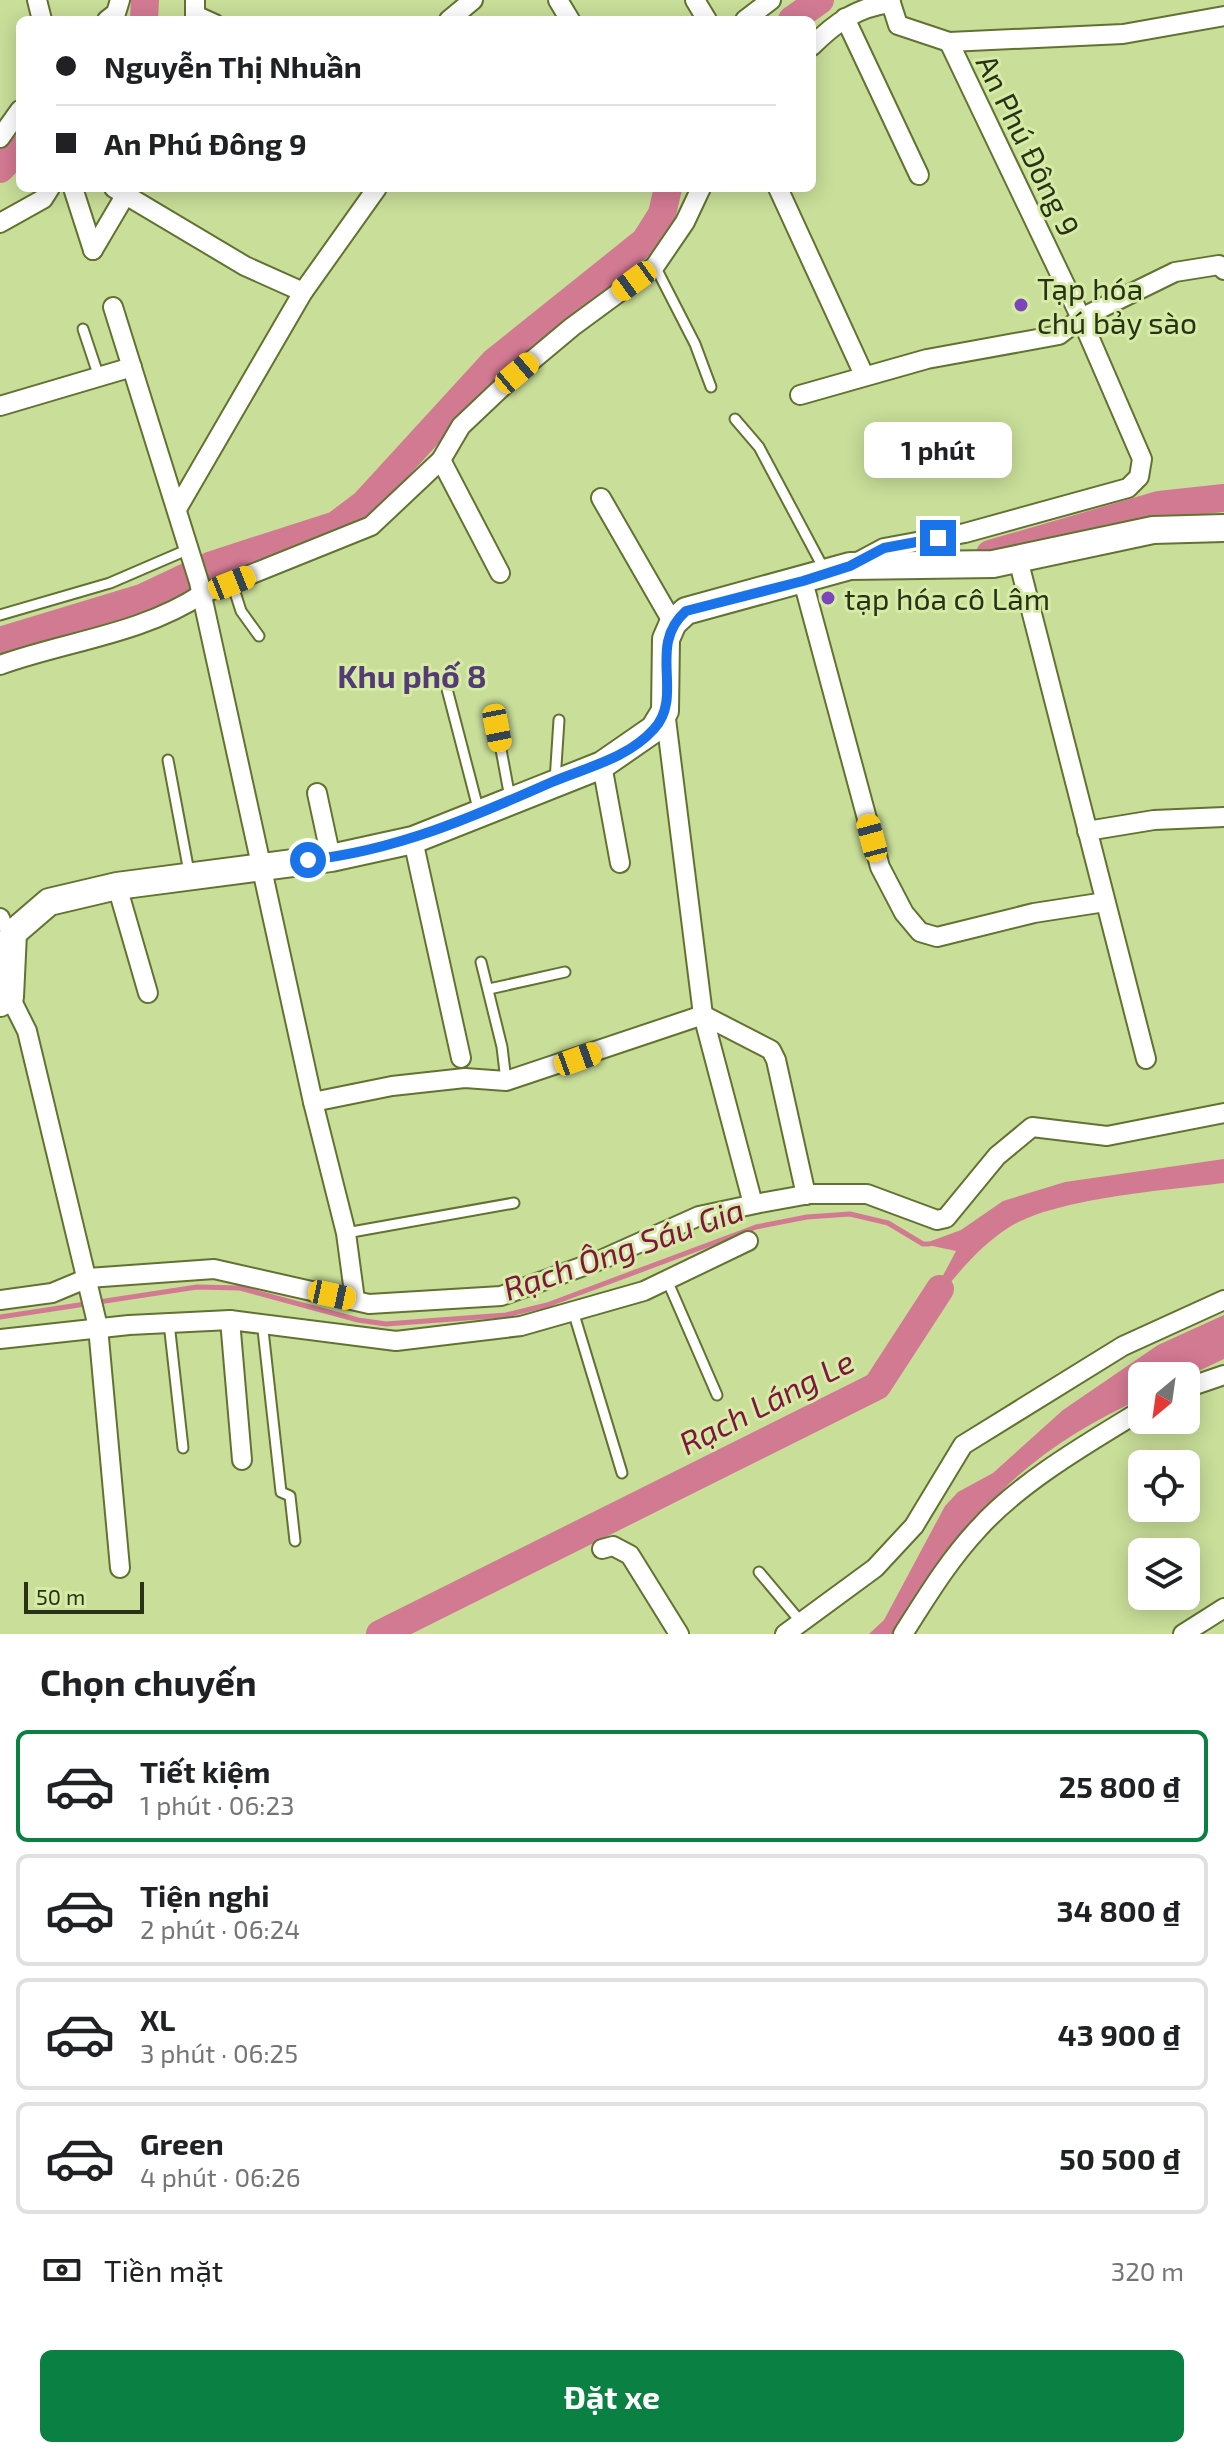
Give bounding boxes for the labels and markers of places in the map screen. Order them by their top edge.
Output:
place label: Tạp hóa chú bảy sào [1037,270,1197,340]
marker: Tạp hóa chú bảy sào [1012,296,1030,314]
place label: tạp hóa cô Lâm [844,580,1050,616]
marker: tạp hóa cô Lâm [819,589,837,607]

